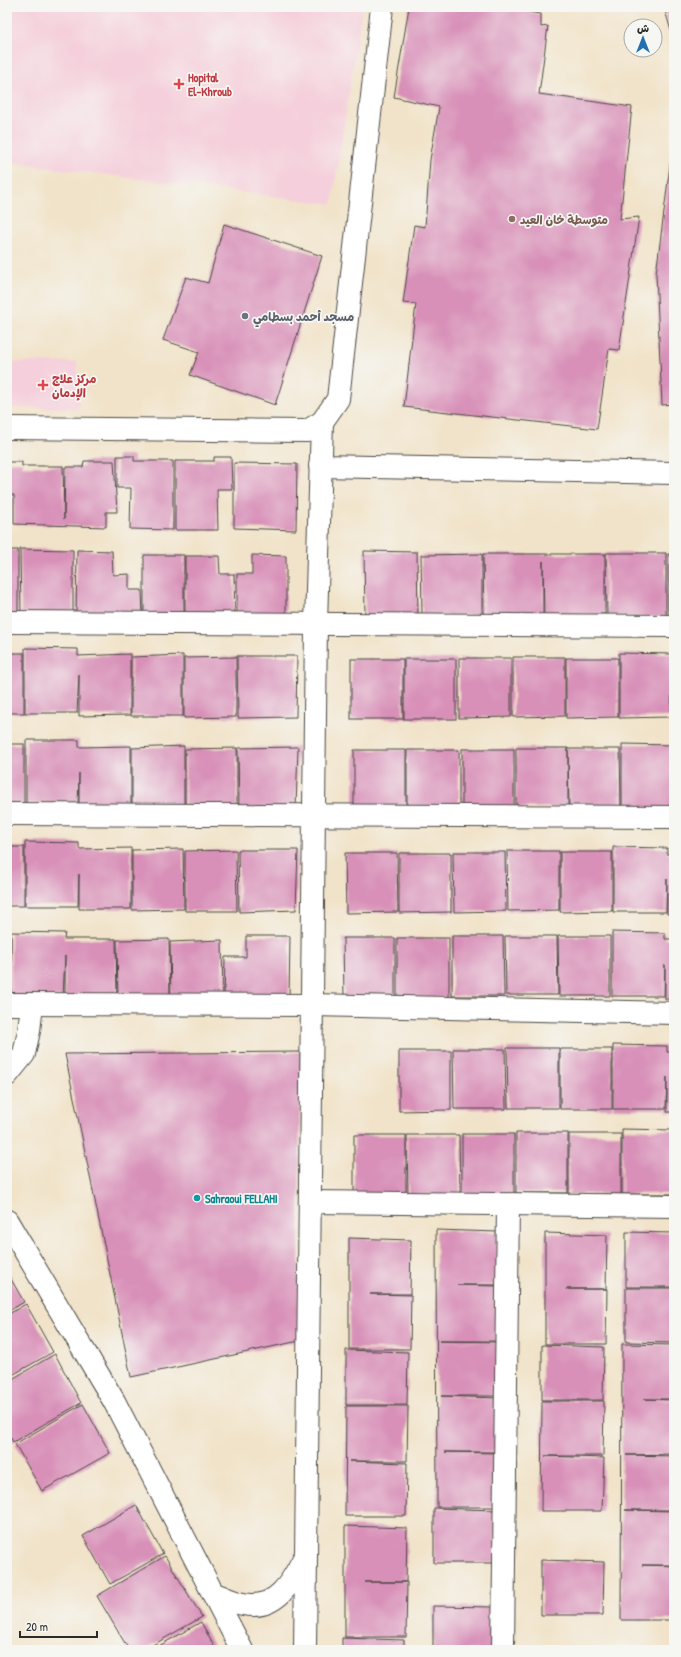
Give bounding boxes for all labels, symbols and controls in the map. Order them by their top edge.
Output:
north arrow [623,18,663,58]
text: ش [637,21,649,35]
place label: Hopital El-Khroub [188,69,232,100]
marker: Hopital El-Khroub [173,78,185,90]
place label: متوسطة خان العيد [520,211,608,228]
marker: متوسطة خان العيد [507,214,517,224]
place label: مسجد أحمد بسطامي [253,308,354,328]
marker: مسجد أحمد بسطامي [240,311,250,321]
place label: مركز علاج الإدمان [52,370,96,401]
marker: مركز علاج الإدمان [37,379,49,391]
place label: Sahraoui FELLAHI [205,1190,278,1207]
marker: Sahraoui FELLAHI [192,1193,202,1203]
scale bar [20,1613,97,1639]
text: 20 m [26,1618,48,1635]

